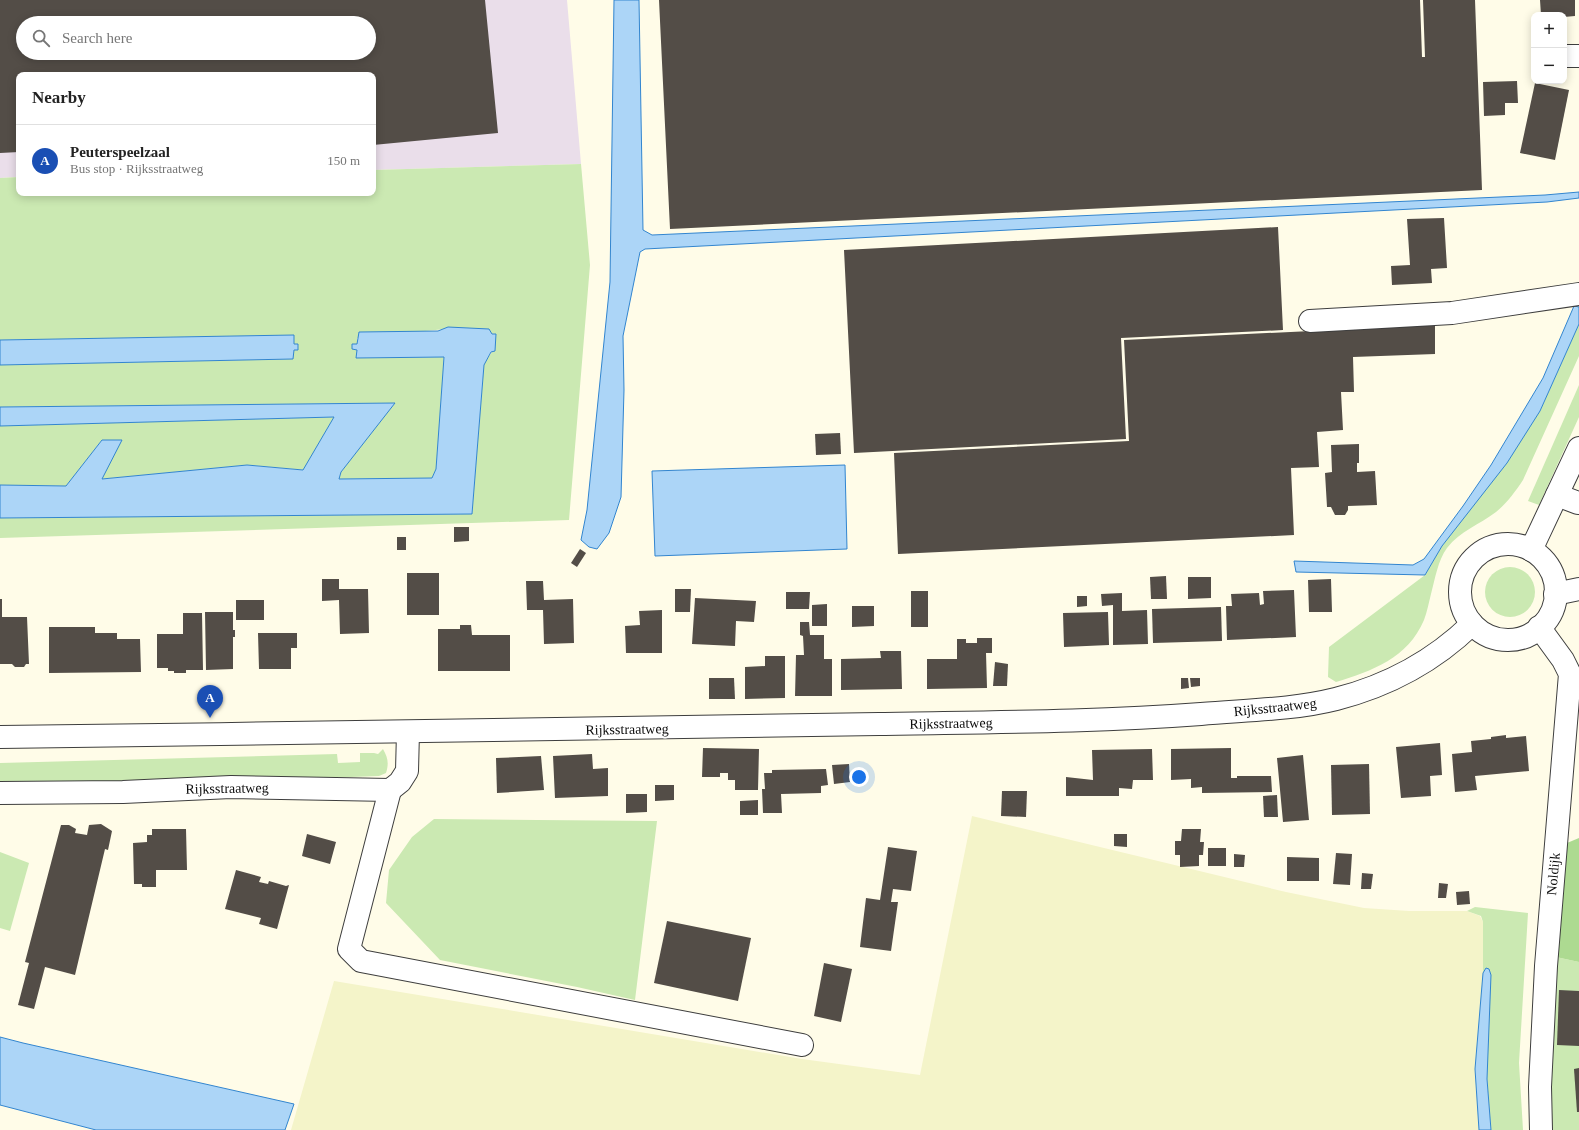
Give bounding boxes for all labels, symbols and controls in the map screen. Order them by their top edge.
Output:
map controls [1531,12,1567,84]
button: + [1531,12,1567,48]
search box [16,16,376,60]
icon: search [30,27,52,49]
text: Search here [62,30,132,46]
button: − [1531,48,1567,84]
text: Nearby [32,88,86,107]
text: Peuterspeelzaal [70,144,170,160]
text: A [40,153,50,168]
text: 150 m [327,153,360,168]
text: Bus stop · Rijksstraatweg [70,161,203,176]
pin: A [197,685,223,718]
street label: Rijksstraatweg [1233,696,1317,719]
street label: Rijksstraatweg [909,715,993,732]
street label: Rijksstraatweg [585,721,669,738]
your location [849,767,869,787]
street label: Rijksstraatweg [185,780,269,797]
street label: Noldijk [1544,852,1563,896]

